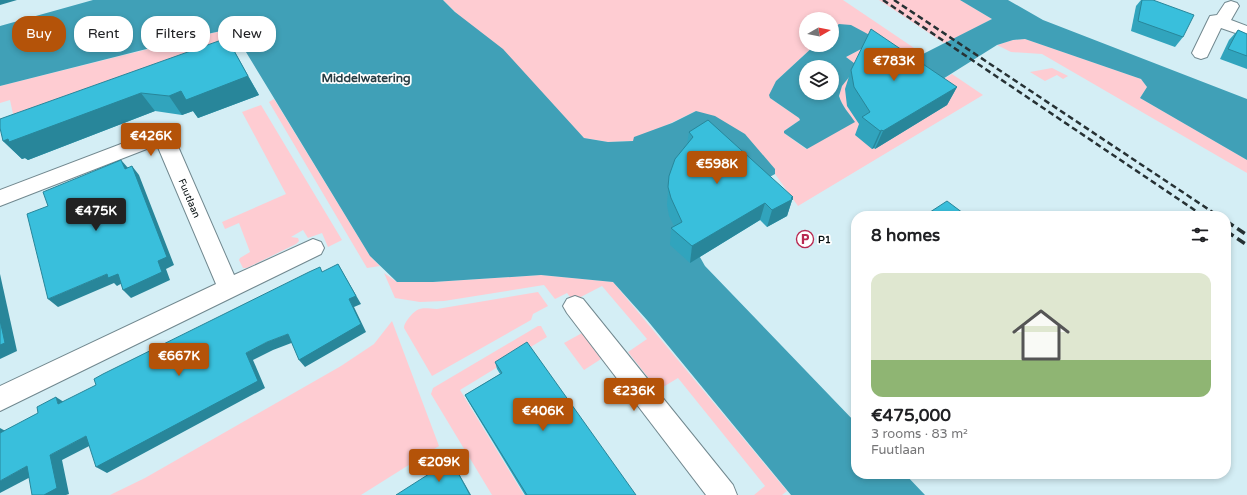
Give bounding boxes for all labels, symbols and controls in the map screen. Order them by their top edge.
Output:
north arrow [799,12,839,52]
map controls [799,12,839,100]
chip: Buy [12,16,66,52]
chip: Rent [74,16,133,52]
chip: Filters [141,16,210,52]
chip: New [218,16,276,52]
pin: €783K [866,48,922,82]
text: €783K [873,53,915,69]
button: layers [799,60,839,100]
district label: Middelwatering [321,71,411,86]
pin: €426K [123,123,179,157]
text: €426K [130,128,172,144]
pin: €598K [689,151,745,185]
text: €598K [696,156,738,172]
street label: Fuutlaan [175,177,203,220]
pin: €475K [68,198,124,232]
text: €475K [75,203,117,219]
icon: filters [1189,224,1211,246]
text: 8 homes [871,225,940,246]
parking icon: P1 [795,229,815,249]
place label: P1 [818,234,831,246]
icon: home [1005,299,1077,371]
pin: €667K [151,343,207,377]
text: €667K [158,348,200,364]
pin: €236K [606,378,662,412]
text: €236K [613,383,655,399]
pin: €406K [515,398,571,432]
text: €406K [522,403,564,419]
text: €475,000 [871,405,951,426]
text: 3 rooms · 83 m² [871,426,968,442]
text: Fuutlaan [871,442,925,458]
pin: €209K [411,449,467,483]
text: €209K [418,454,460,470]

